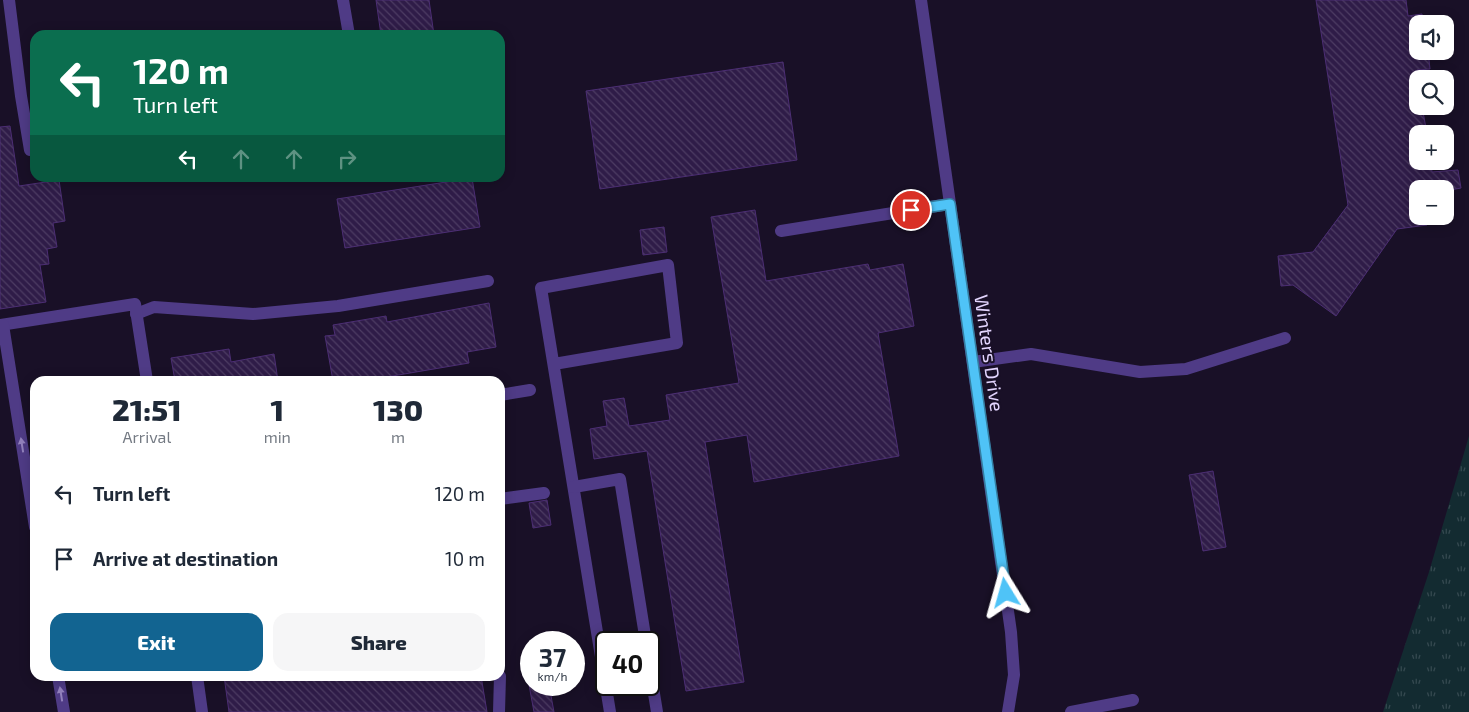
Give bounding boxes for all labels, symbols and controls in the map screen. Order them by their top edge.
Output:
map controls [1409,15,1454,225]
button: sound [1409,15,1454,60]
text: 120 m [133,49,229,91]
icon: left [50,50,115,115]
button: search [1409,70,1454,115]
text: Turn left [133,91,218,117]
button: + [1409,125,1454,170]
icon: left [174,145,202,173]
icon: ahead [227,145,255,173]
icon: ahead [280,145,308,173]
icon: right [333,145,361,173]
button: − [1409,180,1454,225]
pin [890,189,932,231]
icon: arrive [897,196,925,224]
street label: Winters Drive [970,293,1010,413]
text: 21:51 [112,391,182,427]
text: 1 [271,391,284,427]
text: 130 [373,391,423,427]
text: Arrival [122,427,171,446]
text: min [264,427,291,446]
text: m [391,427,405,446]
one-way arrow [18,436,26,452]
icon: left [50,480,78,508]
text: Turn left [93,482,170,505]
text: 120 m [434,482,485,505]
icon: arrive [50,545,78,573]
text: Arrive at destination [93,547,278,570]
text: 10 m [445,547,485,570]
position arrow [979,566,1031,618]
button: Exit [50,613,263,671]
button: Share [273,613,485,671]
speed limit sign: 40 [595,631,660,696]
text: 37 [539,642,566,672]
text: km/h [538,669,567,683]
one-way arrow [57,686,65,702]

